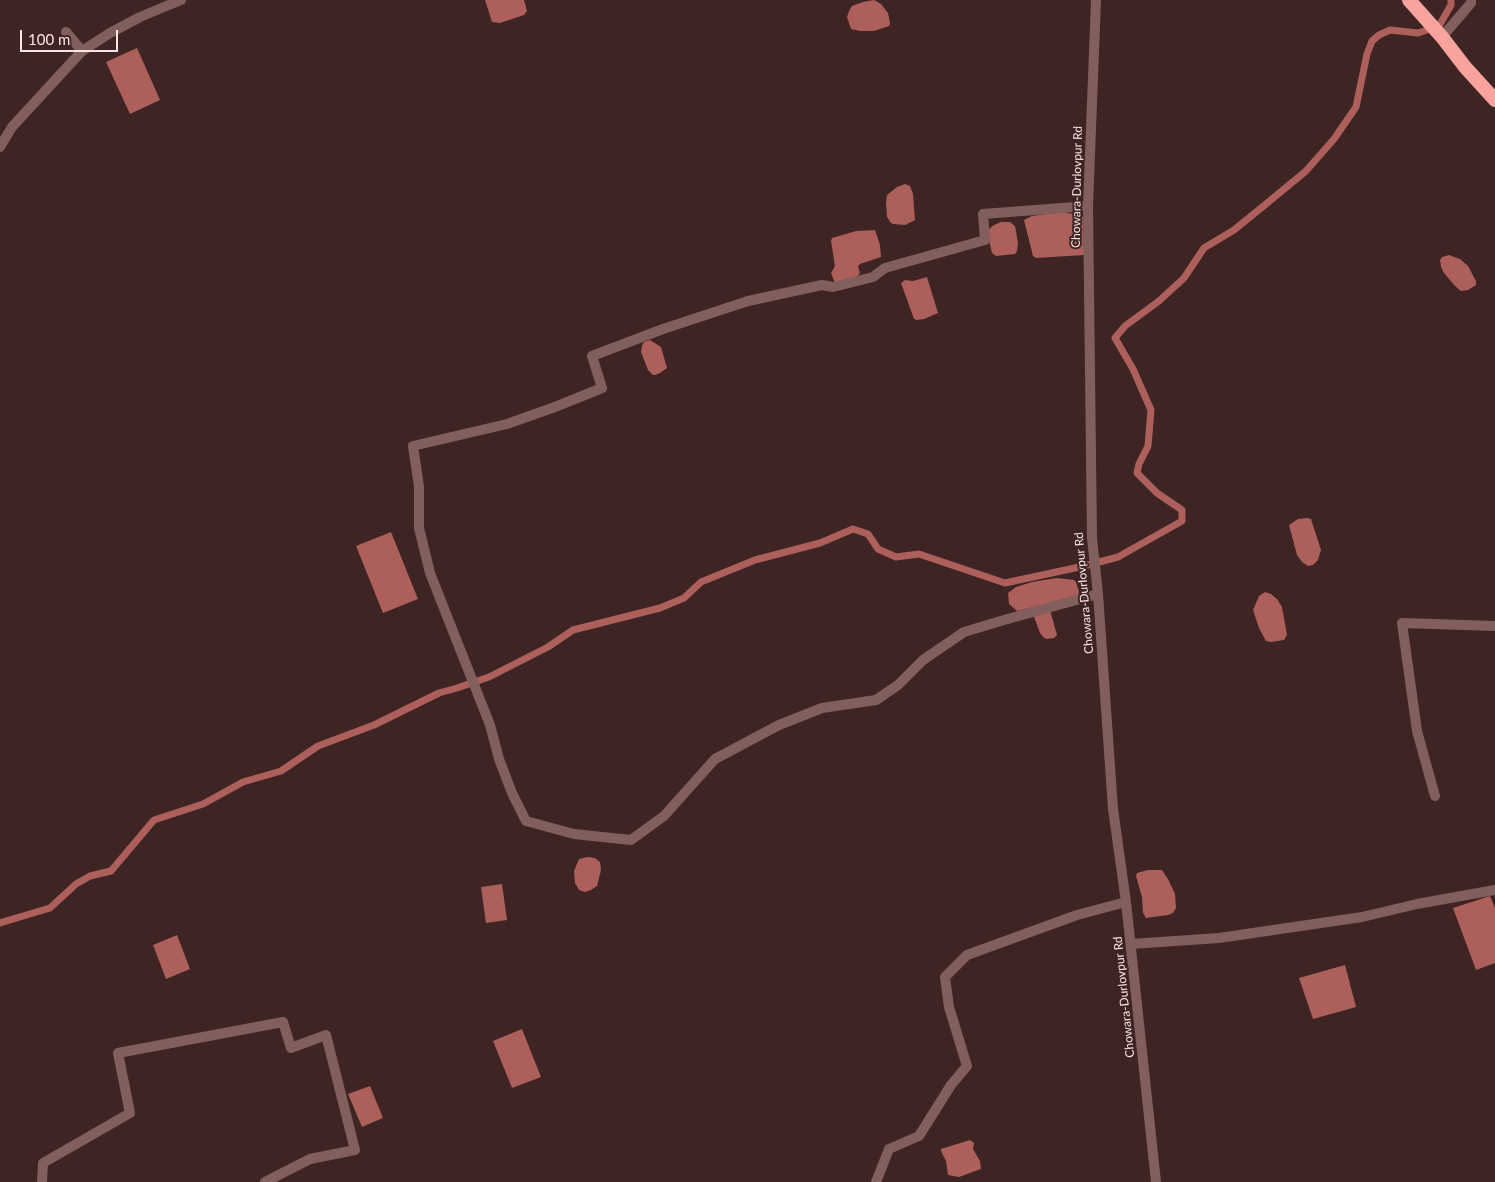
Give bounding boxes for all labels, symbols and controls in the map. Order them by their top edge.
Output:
scale bar [22,20,120,52]
text: 100 m [28,30,70,48]
street label: Chowara-Durlovpur Rd [1069,126,1085,248]
street label: Chowara-Durlovpur Rd [1072,532,1096,654]
street label: Chowara-Durlovpur Rd [1110,936,1138,1058]

